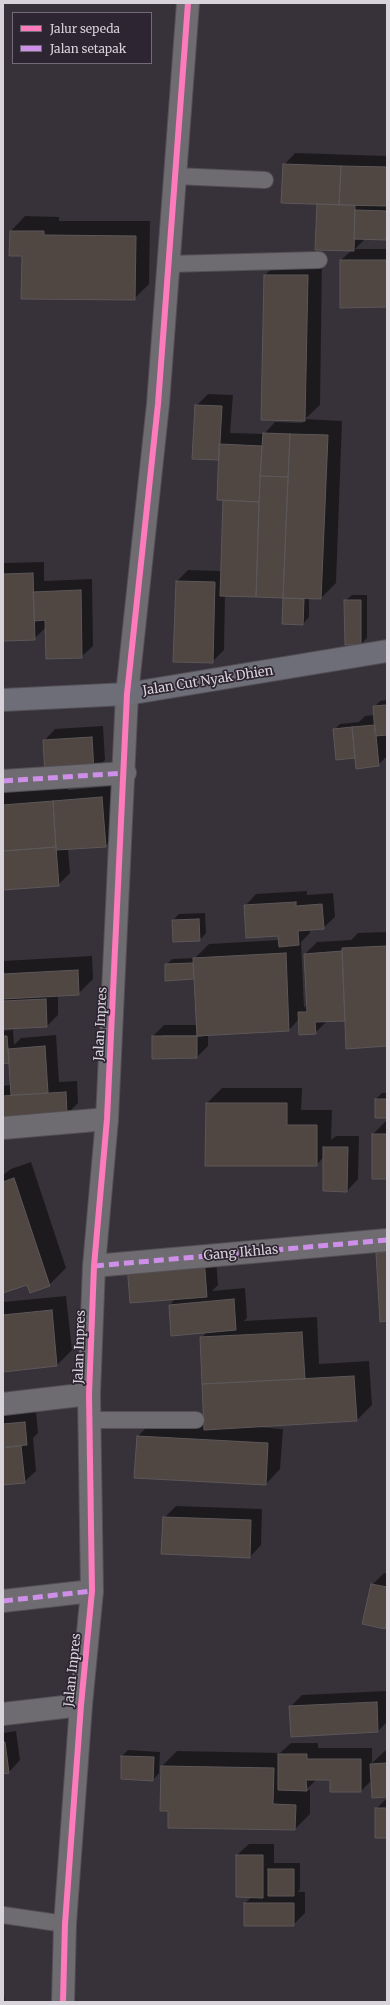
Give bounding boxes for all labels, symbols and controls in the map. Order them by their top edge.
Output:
legend [12,12,152,64]
text: Jalur sepeda [50,21,120,36]
text: Jalan setapak [50,41,126,56]
street label: Jalan Cut Nyak Dhien [142,663,274,699]
street label: Jalan Inpres [91,987,111,1061]
street label: Gang Ikhlas [203,1242,279,1264]
street label: Jalan Inpres [71,1310,89,1384]
street label: Jalan Inpres [61,1632,85,1708]

